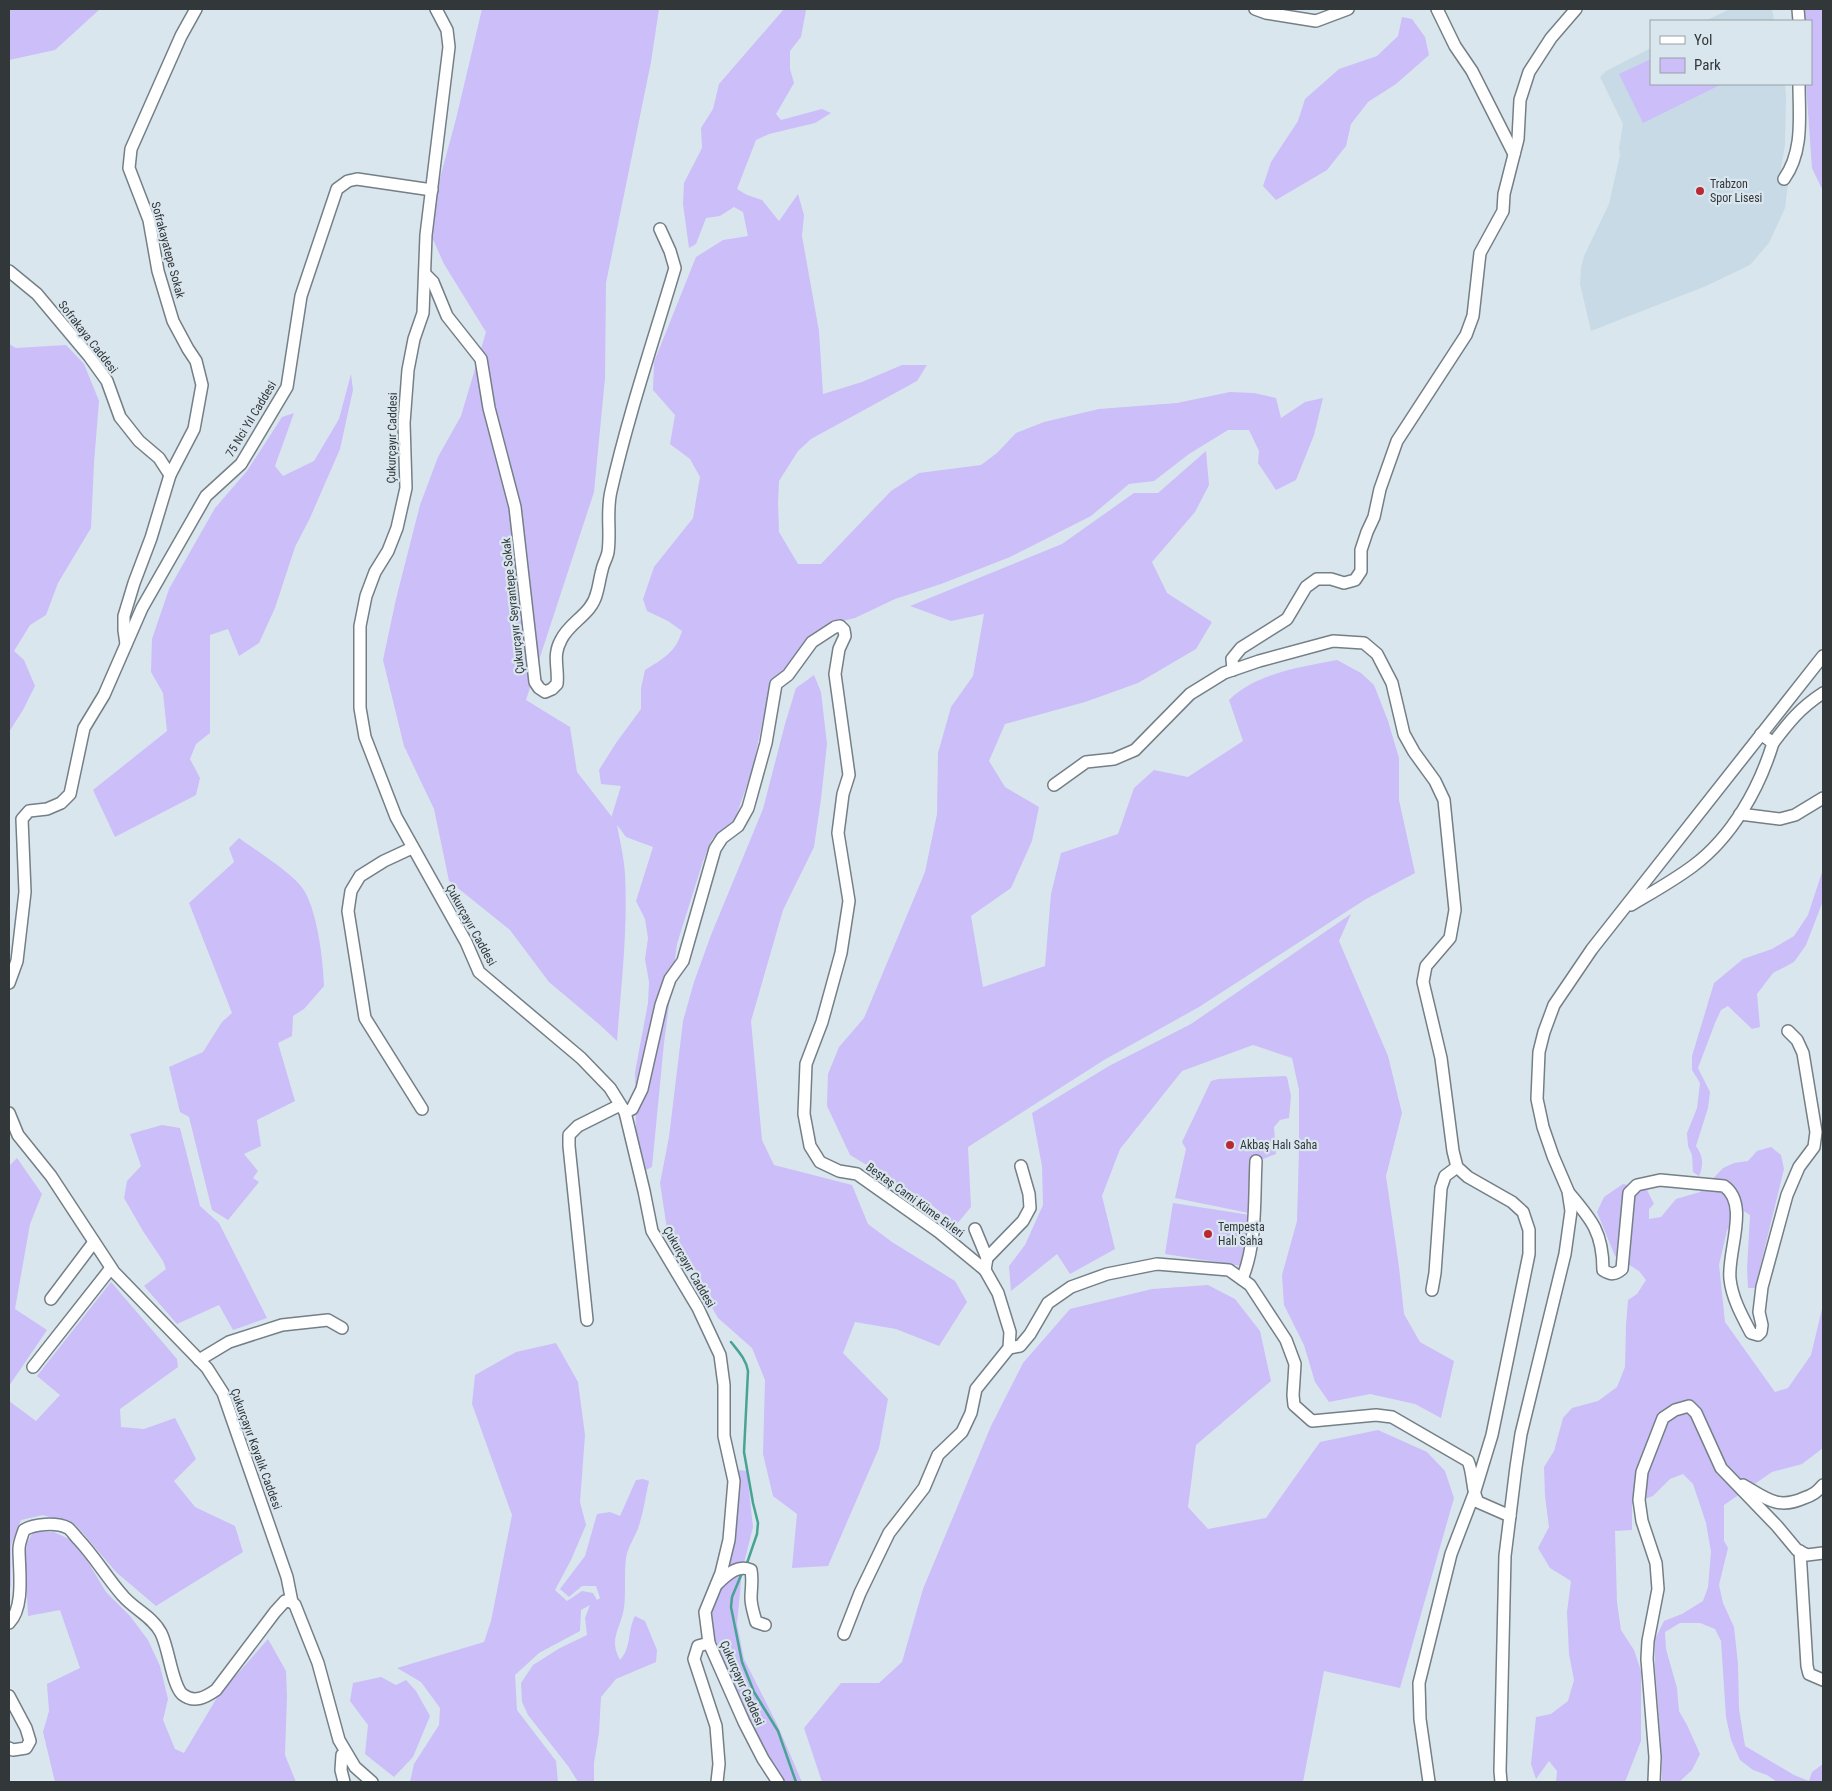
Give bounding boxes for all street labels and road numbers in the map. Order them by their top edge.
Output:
street label: Sofrakayatepe Sokak [148,200,188,300]
street label: Sofrakaya Caddesi [55,298,121,376]
street label: 75 Nci Yıl Caddesi [223,379,279,459]
street label: Çukurçayır Caddesi [384,392,400,484]
street label: Çukurçayır Seyrantepe Sokak [499,537,527,675]
street label: Çukurçayır Caddesi [443,882,499,968]
street label: Beştaş Cami Küme Evleri [863,1160,967,1240]
street label: Çukurçayır Caddesi [660,1224,718,1310]
street label: Çukurçayır Kayalık Caddesi [228,1387,284,1511]
street label: Çukurçayır Caddesi [717,1639,767,1727]

